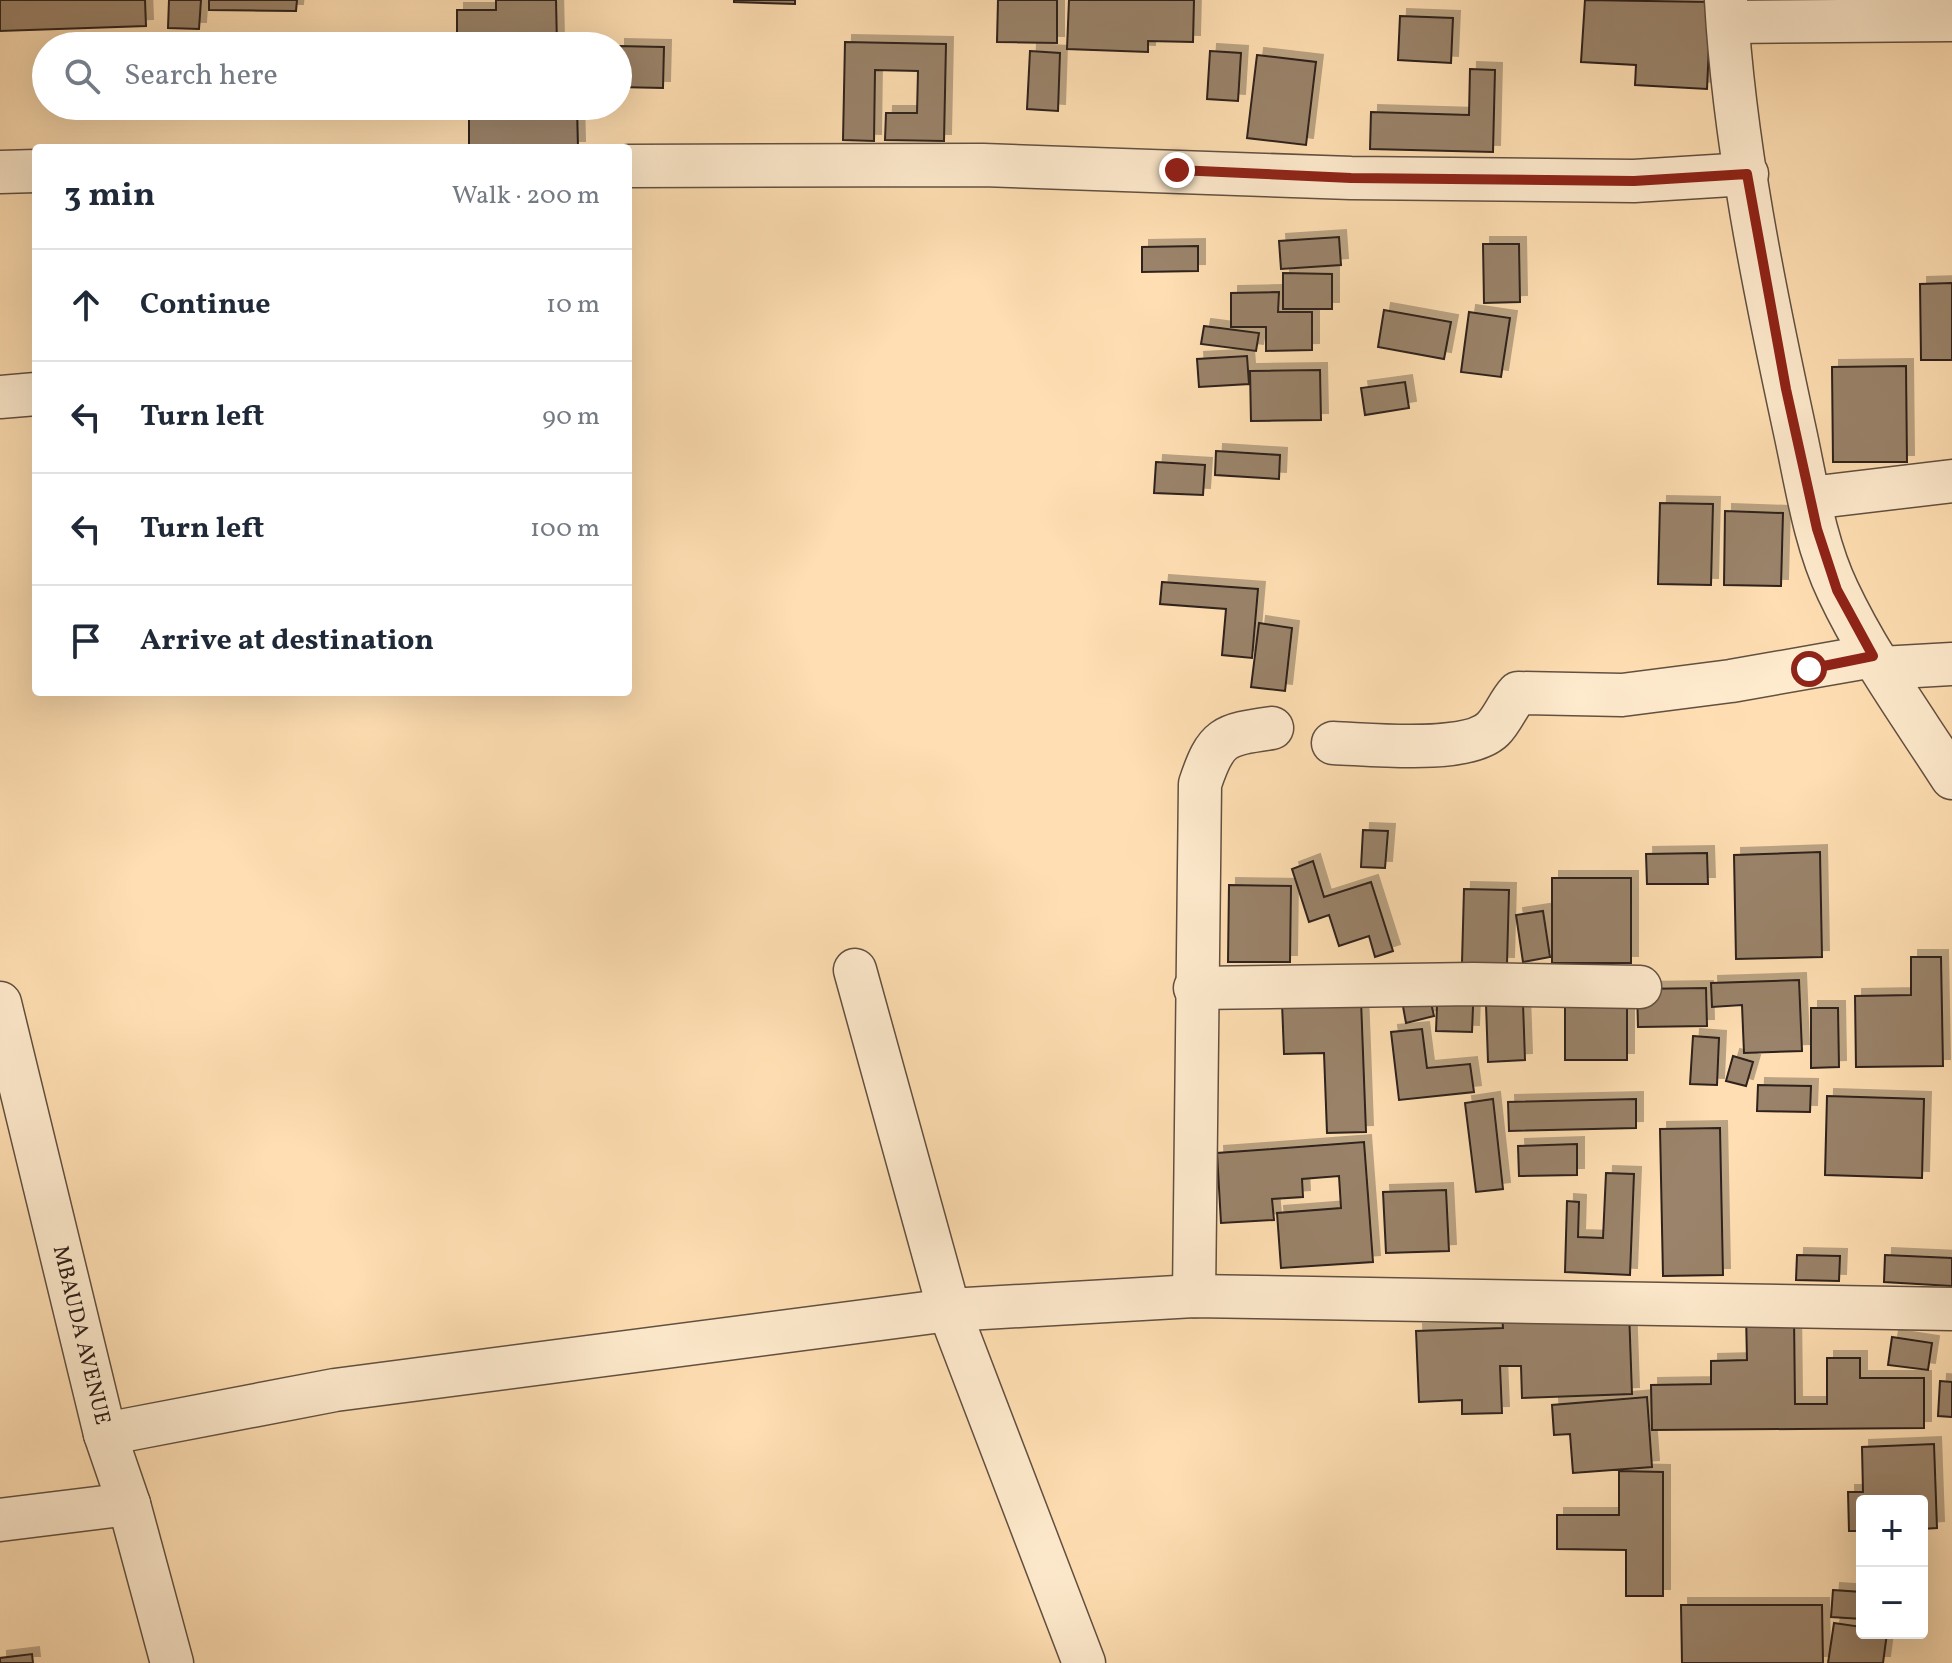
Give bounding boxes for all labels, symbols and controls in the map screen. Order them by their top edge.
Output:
search box [32,32,632,120]
icon: search [60,54,104,98]
text: Search here [124,55,278,97]
route end [1159,152,1195,188]
text: 3 min [64,173,155,220]
text: Walk · 200 m [452,178,600,214]
icon: ahead [64,283,108,327]
text: Continue [140,284,271,326]
text: 10 m [546,287,600,323]
icon: left [64,395,108,439]
text: Turn left [140,396,264,438]
text: 90 m [542,399,600,435]
icon: left [64,507,108,551]
text: Turn left [140,508,264,550]
text: 100 m [530,511,600,547]
icon: arrive [64,619,108,663]
text: Arrive at destination [140,620,434,662]
route start [1791,651,1827,687]
street label: MBAUDA AVENUE [44,1242,118,1428]
map controls [1856,1495,1928,1639]
button: + [1856,1495,1928,1567]
button: − [1856,1567,1928,1639]

